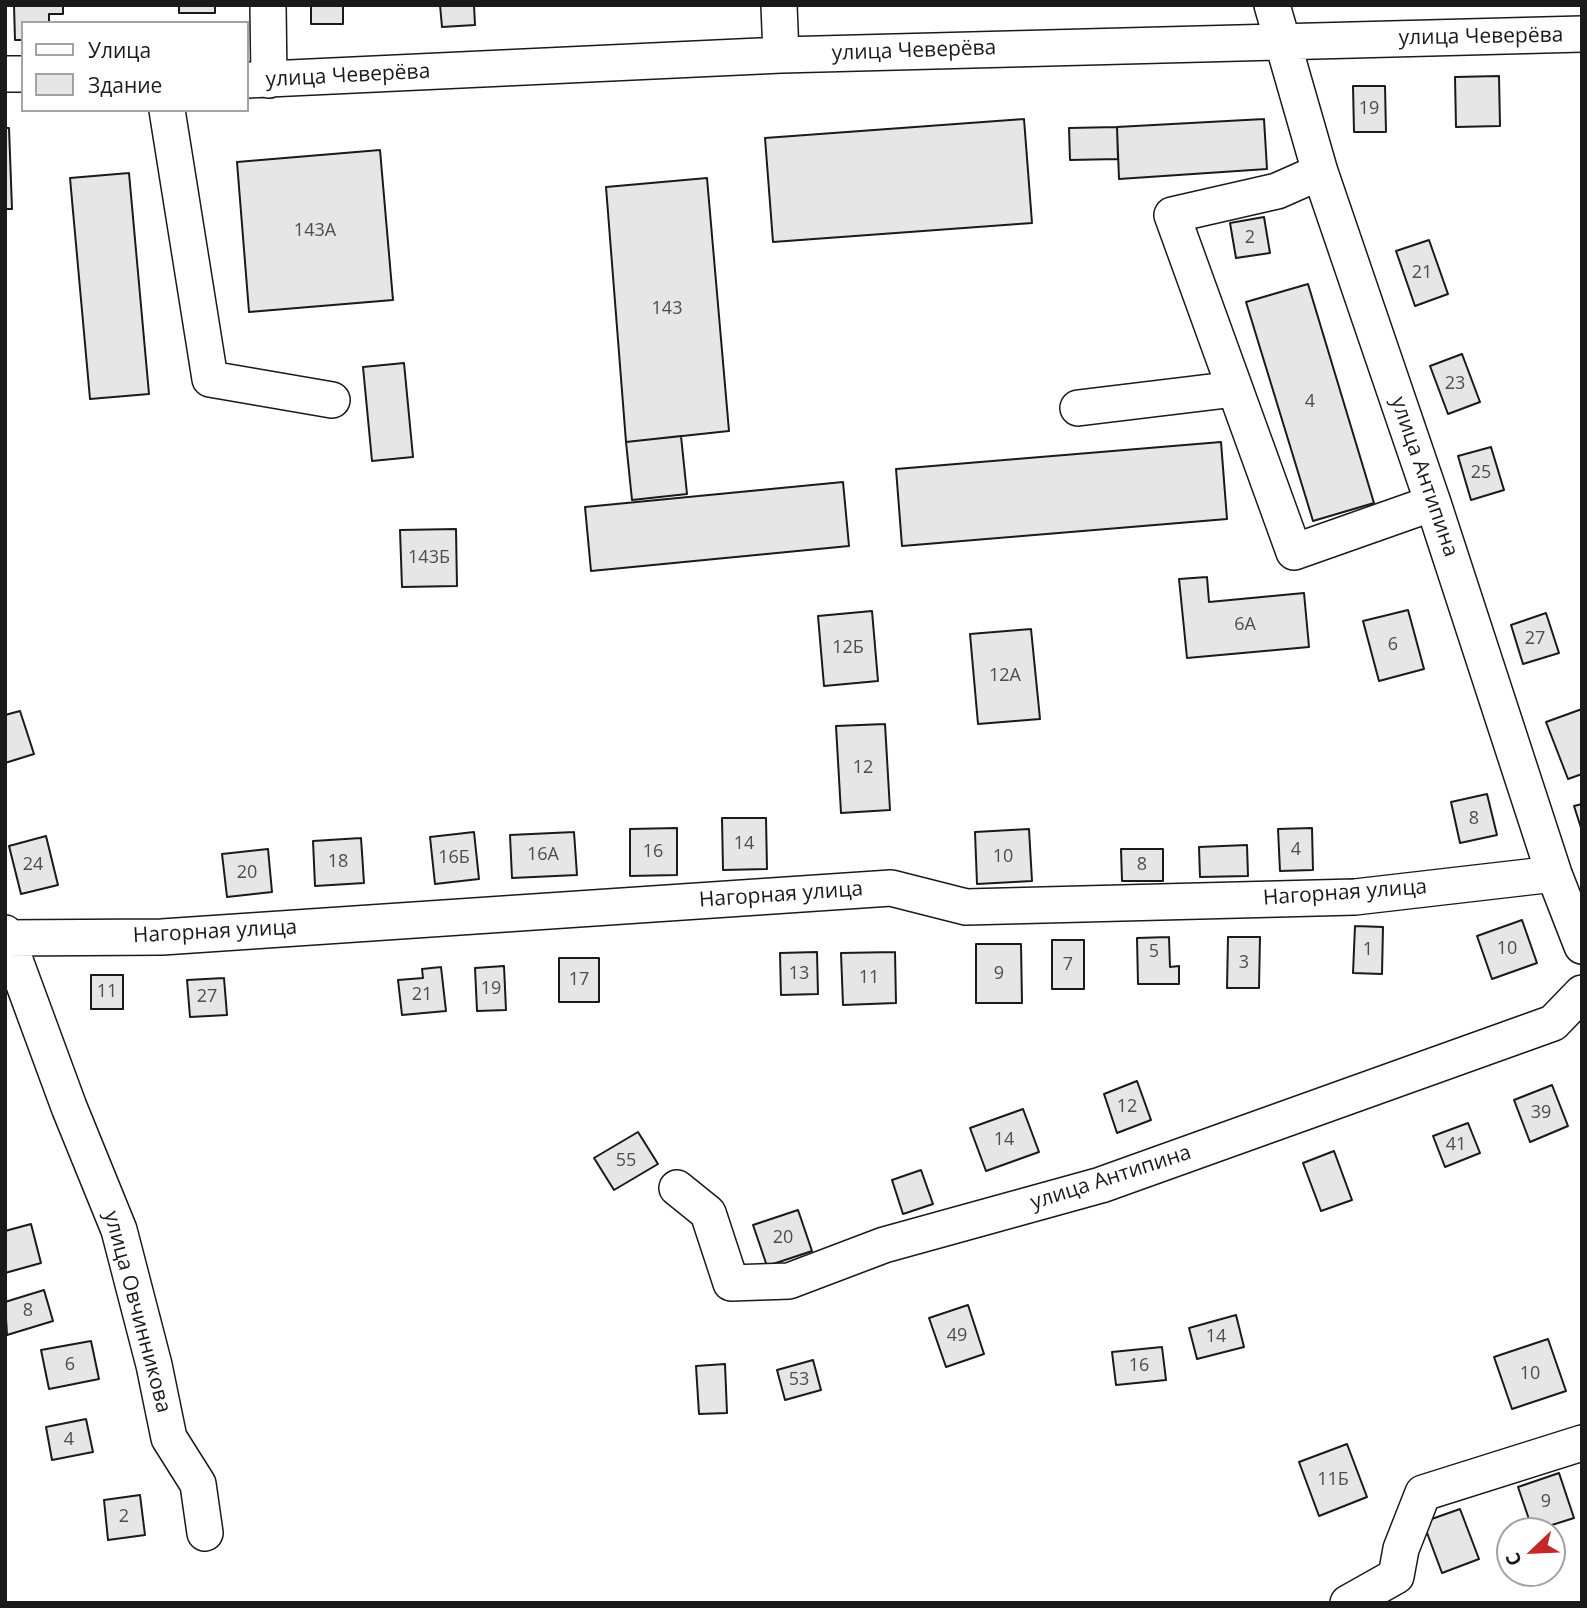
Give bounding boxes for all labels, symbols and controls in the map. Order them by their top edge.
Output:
legend [21,21,248,112]
street label: улица Чеверёва [1398,23,1564,51]
text: Улица [88,36,151,64]
street label: улица Чеверёва [831,36,997,66]
street label: улица Чеверёва [265,59,431,93]
text: Здание [88,71,162,99]
house number: 19 [1359,98,1379,120]
house number: 143А [294,220,336,242]
house number: 2 [1245,227,1255,249]
house number: 21 [1412,262,1432,284]
house number: 143 [652,298,682,320]
house number: 23 [1445,373,1465,395]
house number: 4 [1305,391,1315,413]
street label: улица Антипина [1385,394,1463,560]
house number: 25 [1471,462,1491,484]
house number: 143Б [408,547,450,569]
house number: 6А [1234,614,1256,636]
house number: 27 [1525,628,1545,650]
house number: 6 [1388,634,1398,656]
house number: 12Б [832,637,864,659]
house number: 12А [989,665,1021,687]
house number: 12 [853,757,873,779]
house number: 8 [1469,808,1479,830]
house number: 14 [734,833,754,855]
house number: 4 [1291,839,1301,861]
house number: 16 [643,841,663,863]
house number: 16А [527,844,559,866]
house number: 10 [993,846,1013,868]
house number: 16Б [438,847,470,869]
house number: 18 [328,851,348,873]
house number: 24 [23,854,43,876]
house number: 8 [1137,854,1147,876]
house number: 20 [237,862,257,884]
street label: Нагорная улица [1262,875,1428,911]
street label: Нагорная улица [698,877,864,913]
street label: Нагорная улица [132,915,298,949]
house number: 10 [1497,938,1517,960]
house number: 1 [1363,939,1373,961]
house number: 5 [1149,941,1159,963]
house number: 3 [1239,952,1249,974]
house number: 7 [1063,954,1073,976]
house number: 13 [789,963,809,985]
house number: 9 [994,963,1004,985]
house number: 11 [859,967,879,989]
house number: 17 [569,969,589,991]
house number: 19 [481,978,501,1000]
house number: 11 [97,981,117,1003]
house number: 21 [412,984,432,1006]
house number: 27 [197,986,217,1008]
house number: 12 [1117,1096,1137,1118]
house number: 39 [1531,1102,1551,1124]
house number: 14 [994,1129,1014,1151]
house number: 41 [1446,1134,1466,1156]
street label: улица Антипина [1028,1140,1194,1216]
house number: 55 [616,1150,636,1172]
street label: улица Овчинникова [98,1208,176,1416]
house number: 20 [773,1227,793,1249]
house number: 8 [23,1300,33,1322]
house number: 49 [947,1325,967,1347]
house number: 14 [1206,1326,1226,1348]
house number: 6 [65,1354,75,1376]
house number: 16 [1129,1355,1149,1377]
house number: 10 [1520,1363,1540,1385]
house number: 53 [789,1369,809,1391]
house number: 4 [64,1429,74,1451]
house number: 11Б [1317,1469,1349,1491]
house number: 9 [1541,1491,1551,1513]
house number: 2 [119,1506,129,1528]
north arrow [1496,1517,1566,1587]
text: С [1499,1549,1528,1570]

